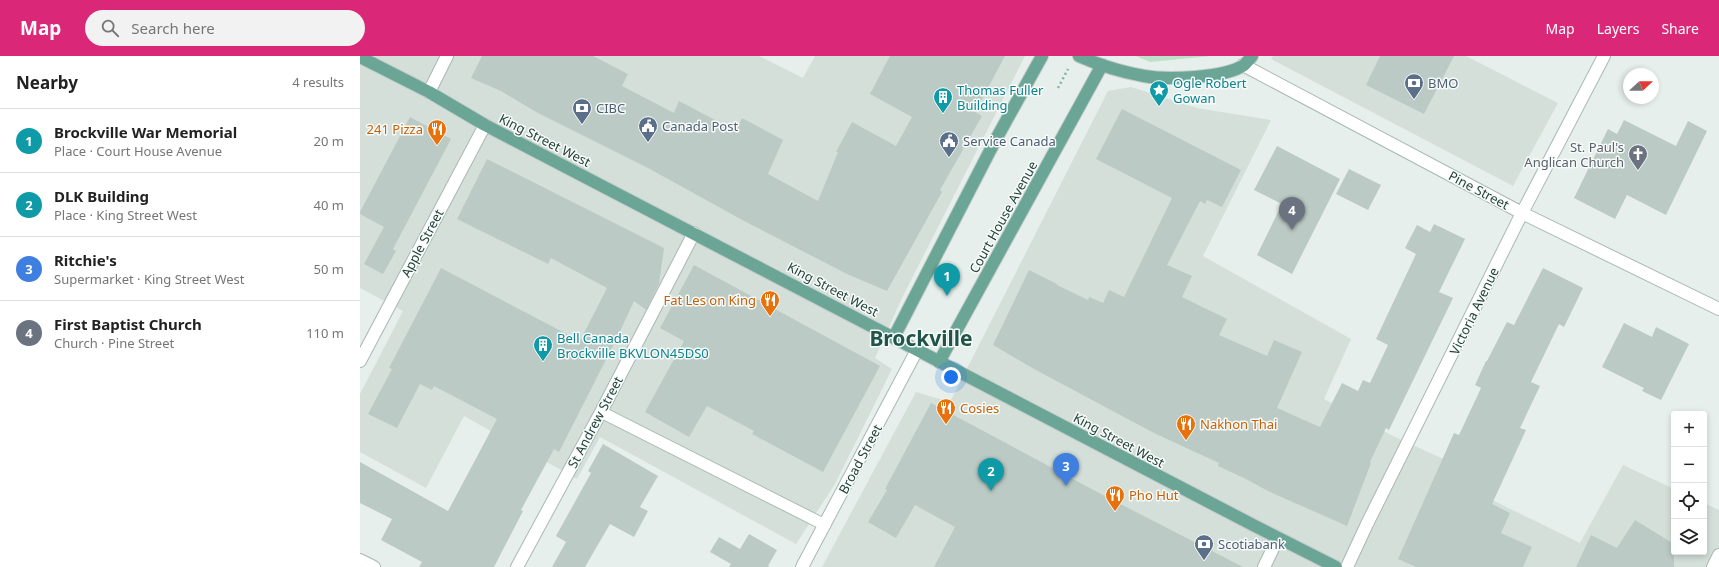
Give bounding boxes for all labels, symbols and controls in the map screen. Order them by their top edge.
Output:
search box [85,10,365,46]
text: Map [20,15,61,41]
icon: search [99,17,121,39]
text: Search here [131,18,215,38]
text: Map [1546,19,1575,38]
text: Layers [1597,19,1639,38]
text: Share [1661,19,1699,38]
north arrow [1623,68,1659,104]
text: Nearby [16,71,78,94]
bank icon: BMO [1403,72,1425,100]
text: 4 results [292,73,344,91]
place label: Ogle Robert Gowan [1173,74,1247,107]
place label: BMO [1428,74,1458,92]
place icon: Ogle Robert Gowan [1148,79,1170,107]
place label: Thomas Fuller Building [957,81,1044,114]
building icon: Thomas Fuller Building [932,86,954,114]
bank icon: CIBC [571,97,593,125]
place label: CIBC [596,99,625,117]
street label: King Street West [496,109,594,171]
public building icon: Canada Post [637,115,659,143]
place label: Canada Post [662,117,738,135]
restaurant icon: 241 Pizza [426,118,448,146]
place label: 241 Pizza [367,120,423,138]
text: Brockville War Memorial [54,122,237,142]
public building icon: Service Canada [938,130,960,158]
text: 1 [25,132,33,150]
text: 20 m [314,132,344,150]
place label: Service Canada [963,132,1056,150]
place label: St. Paul's Anglican Church [1524,138,1624,171]
text: Place · Court House Avenue [54,142,222,160]
church icon: St. Paul's Anglican Church [1627,143,1649,171]
street label: Court House Avenue [965,158,1041,276]
street label: Pine Street [1446,166,1513,214]
text: DLK Building [54,186,149,206]
text: 2 [25,196,33,214]
text: 40 m [314,196,344,214]
pin: 4 [1279,197,1305,230]
text: Place · King Street West [54,206,197,224]
street label: Apple Street [397,206,448,280]
text: Ritchie's [54,250,117,270]
street label: King Street West [784,257,882,321]
text: 3 [25,260,33,278]
text: 50 m [314,260,344,278]
pin: 1 [934,263,960,296]
street label: Victoria Avenue [1445,264,1503,358]
text: Supermarket · King Street West [54,270,244,288]
restaurant icon: Fat Les on King [759,289,781,317]
place label: Fat Les on King [663,291,756,309]
text: First Baptist Church [54,314,202,334]
text: 4 [25,324,33,342]
text: 110 m [306,324,344,342]
district label: Brockville [869,324,973,352]
place label: Bell Canada Brockville BKVLON45DS0 [557,329,709,362]
text: Church · Pine Street [54,334,174,352]
building icon: Bell Canada Brockville BKVLON45DS0 [532,334,554,362]
your location [941,367,961,387]
street label: St Andrew Street [563,373,627,471]
restaurant icon: Cosies [935,397,957,425]
place label: Cosies [960,399,999,417]
street label: King Street West [1070,408,1168,472]
map controls [1671,411,1707,555]
button: + [1671,411,1707,447]
restaurant icon: Nakhon Thai [1175,413,1197,441]
place label: Nakhon Thai [1200,415,1277,433]
street label: Broad Street [834,421,886,497]
button: − [1671,447,1707,483]
pin: 3 [1053,453,1079,486]
pin: 2 [978,458,1004,491]
button: locate [1671,483,1707,519]
restaurant icon: Pho Hut [1104,484,1126,512]
place label: Pho Hut [1129,486,1179,504]
button: layers [1671,519,1707,555]
bank icon: Scotiabank [1193,533,1215,561]
place label: Scotiabank [1218,535,1285,553]

